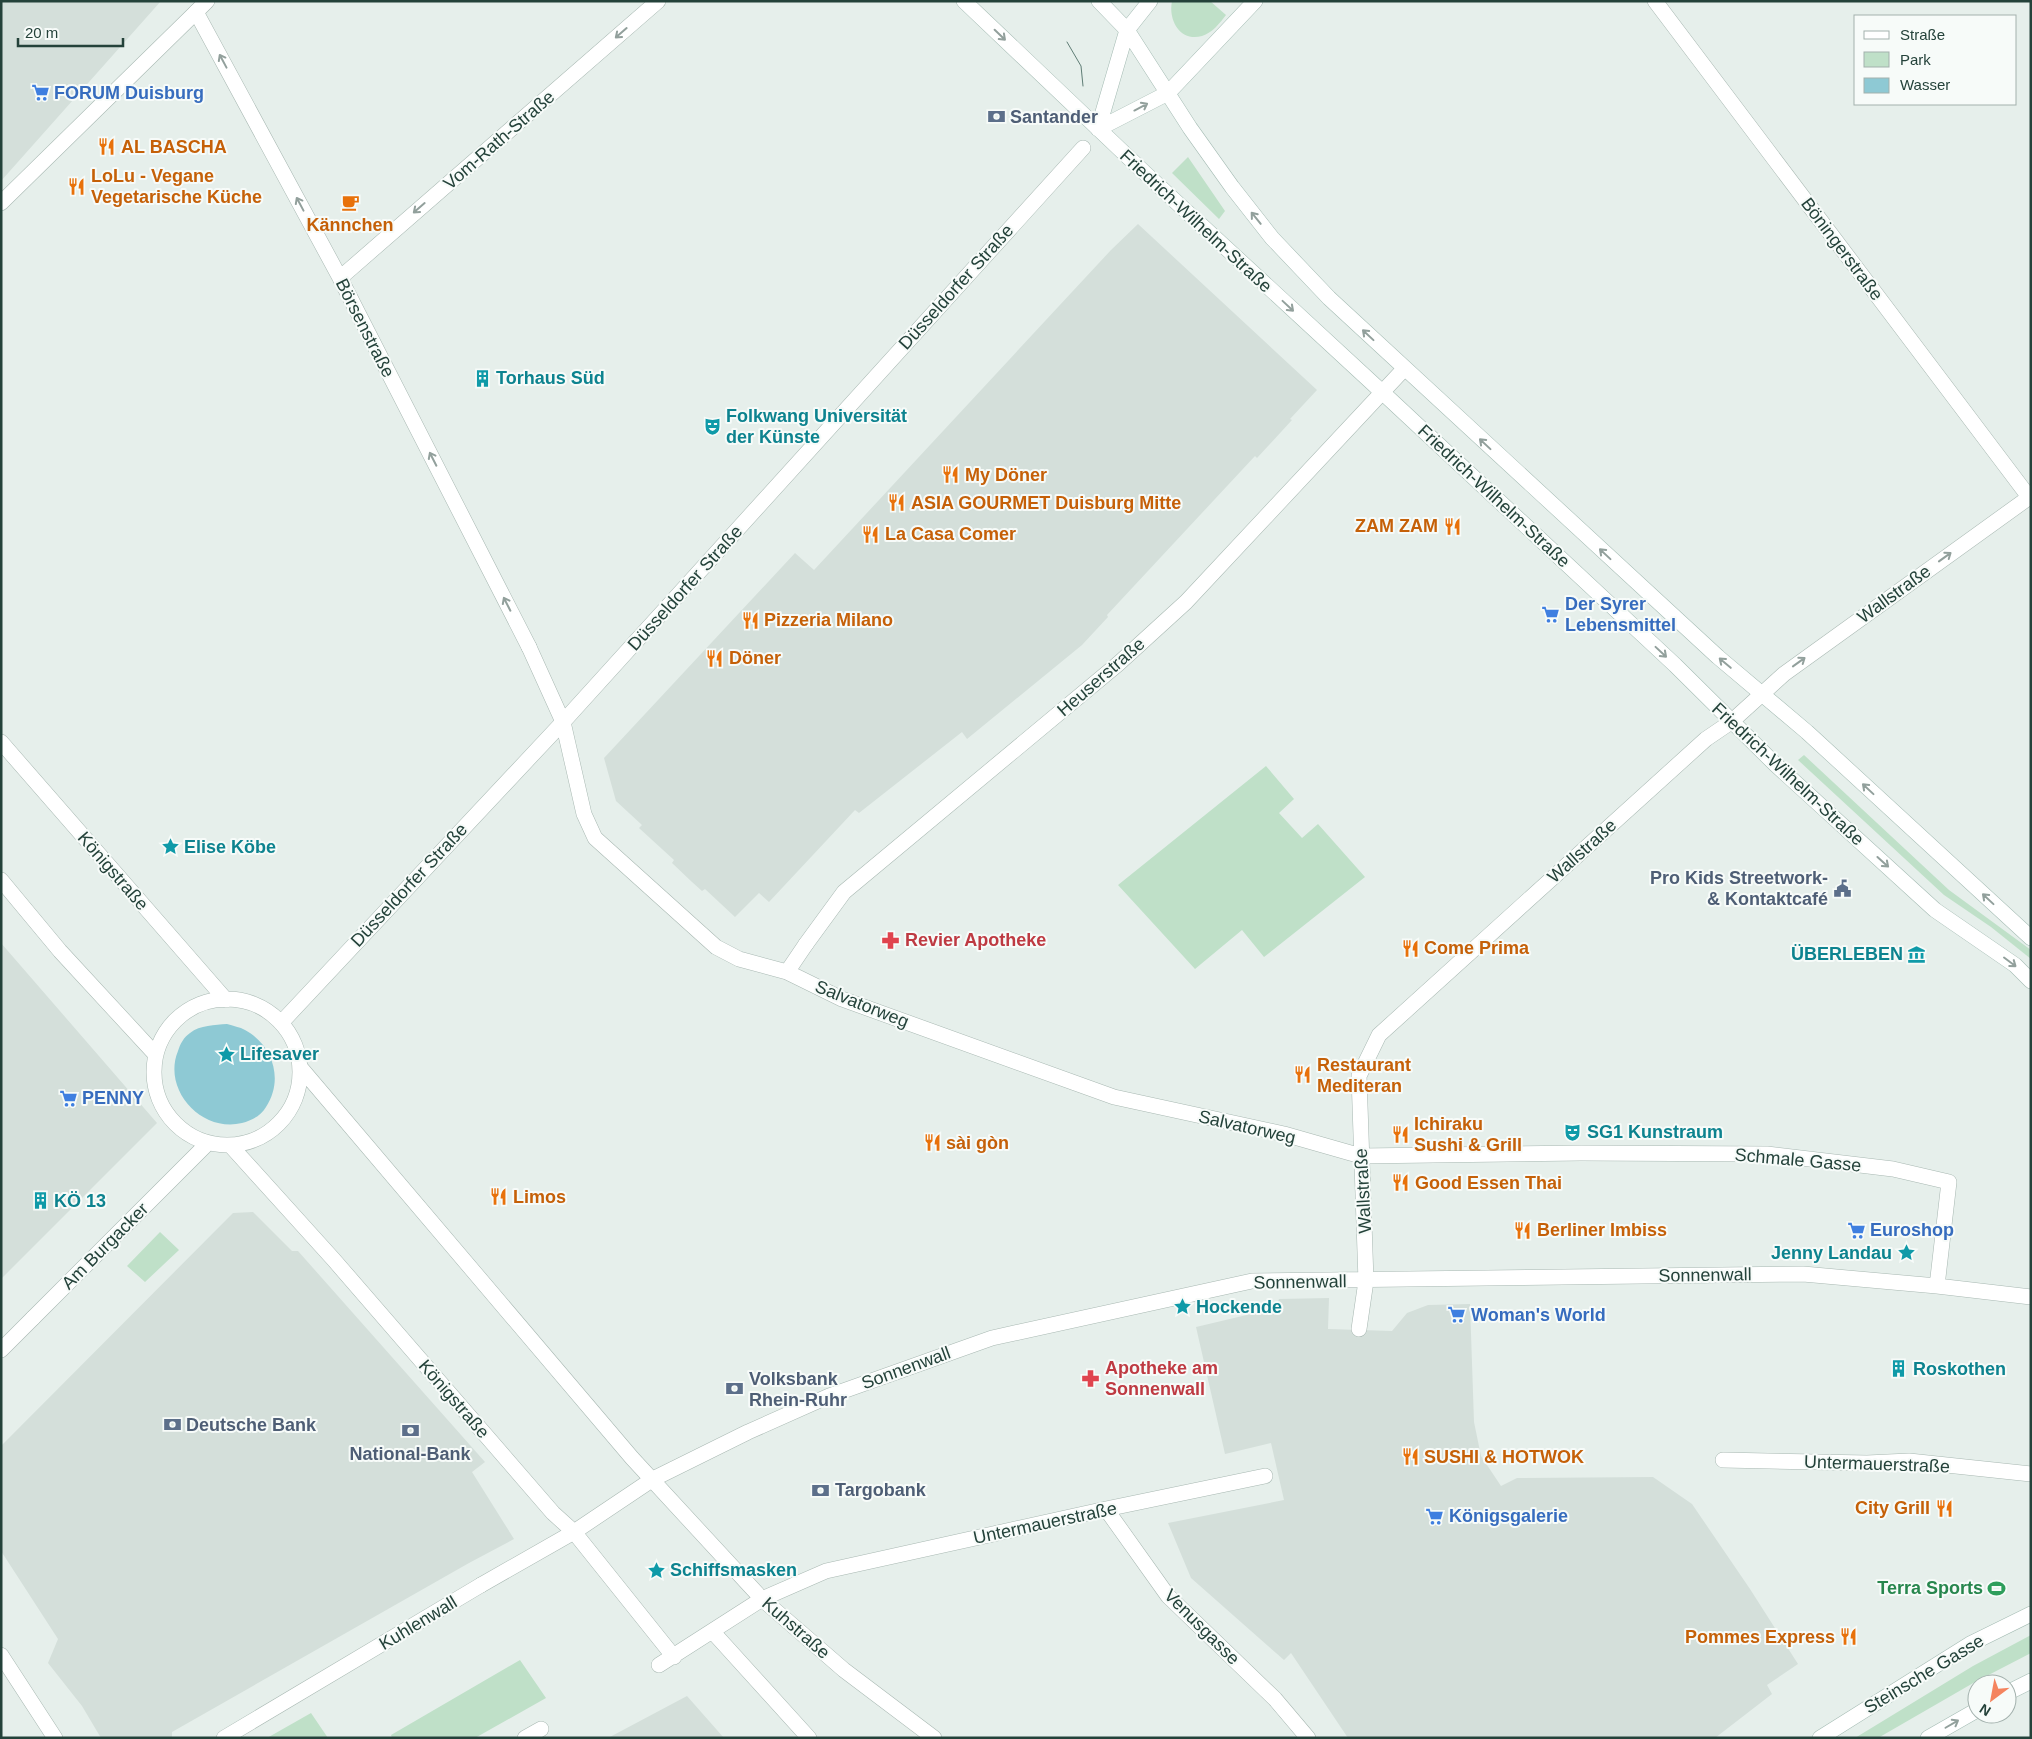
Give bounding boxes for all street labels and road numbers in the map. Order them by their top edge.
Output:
street label: Vom-Rath-Straße [440,87,558,193]
street label: Friedrich-Wilhelm-Straße [1116,145,1276,297]
street label: Böningerstraße [1797,194,1887,304]
street label: Düsseldorfer Straße [895,220,1017,354]
street label: Börsenstraße [332,275,398,381]
street label: Friedrich-Wilhelm-Straße [1414,420,1574,572]
street label: Düsseldorfer Straße [624,521,746,655]
street label: Wallstraße [1854,561,1934,627]
street label: Heuserstraße [1053,634,1149,720]
street label: Friedrich-Wilhelm-Straße [1708,698,1868,850]
street label: Wallstraße [1544,815,1620,887]
street label: Düsseldorfer Straße [347,819,471,951]
street label: Königstraße [74,828,152,914]
street label: Salvatorweg [812,976,912,1032]
street label: Salvatorweg [1196,1106,1298,1148]
street label: Schmale Gasse [1734,1145,1862,1175]
street label: Wallstraße [1351,1148,1375,1234]
street label: Am Burgacker [58,1199,152,1293]
street label: Sonnenwall [1658,1264,1752,1286]
street label: Sonnenwall [1253,1271,1347,1293]
street label: Sonnenwall [859,1343,953,1393]
street label: Königstraße [415,1356,493,1442]
street label: Untermauerstraße [1804,1451,1950,1477]
street label: Untermauerstraße [971,1498,1119,1548]
street label: Venusgasse [1160,1585,1244,1669]
street label: Kuhlenwall [376,1592,460,1654]
street label: Kuhstraße [758,1593,834,1663]
street label: Steinsche Gasse [1861,1630,1987,1718]

